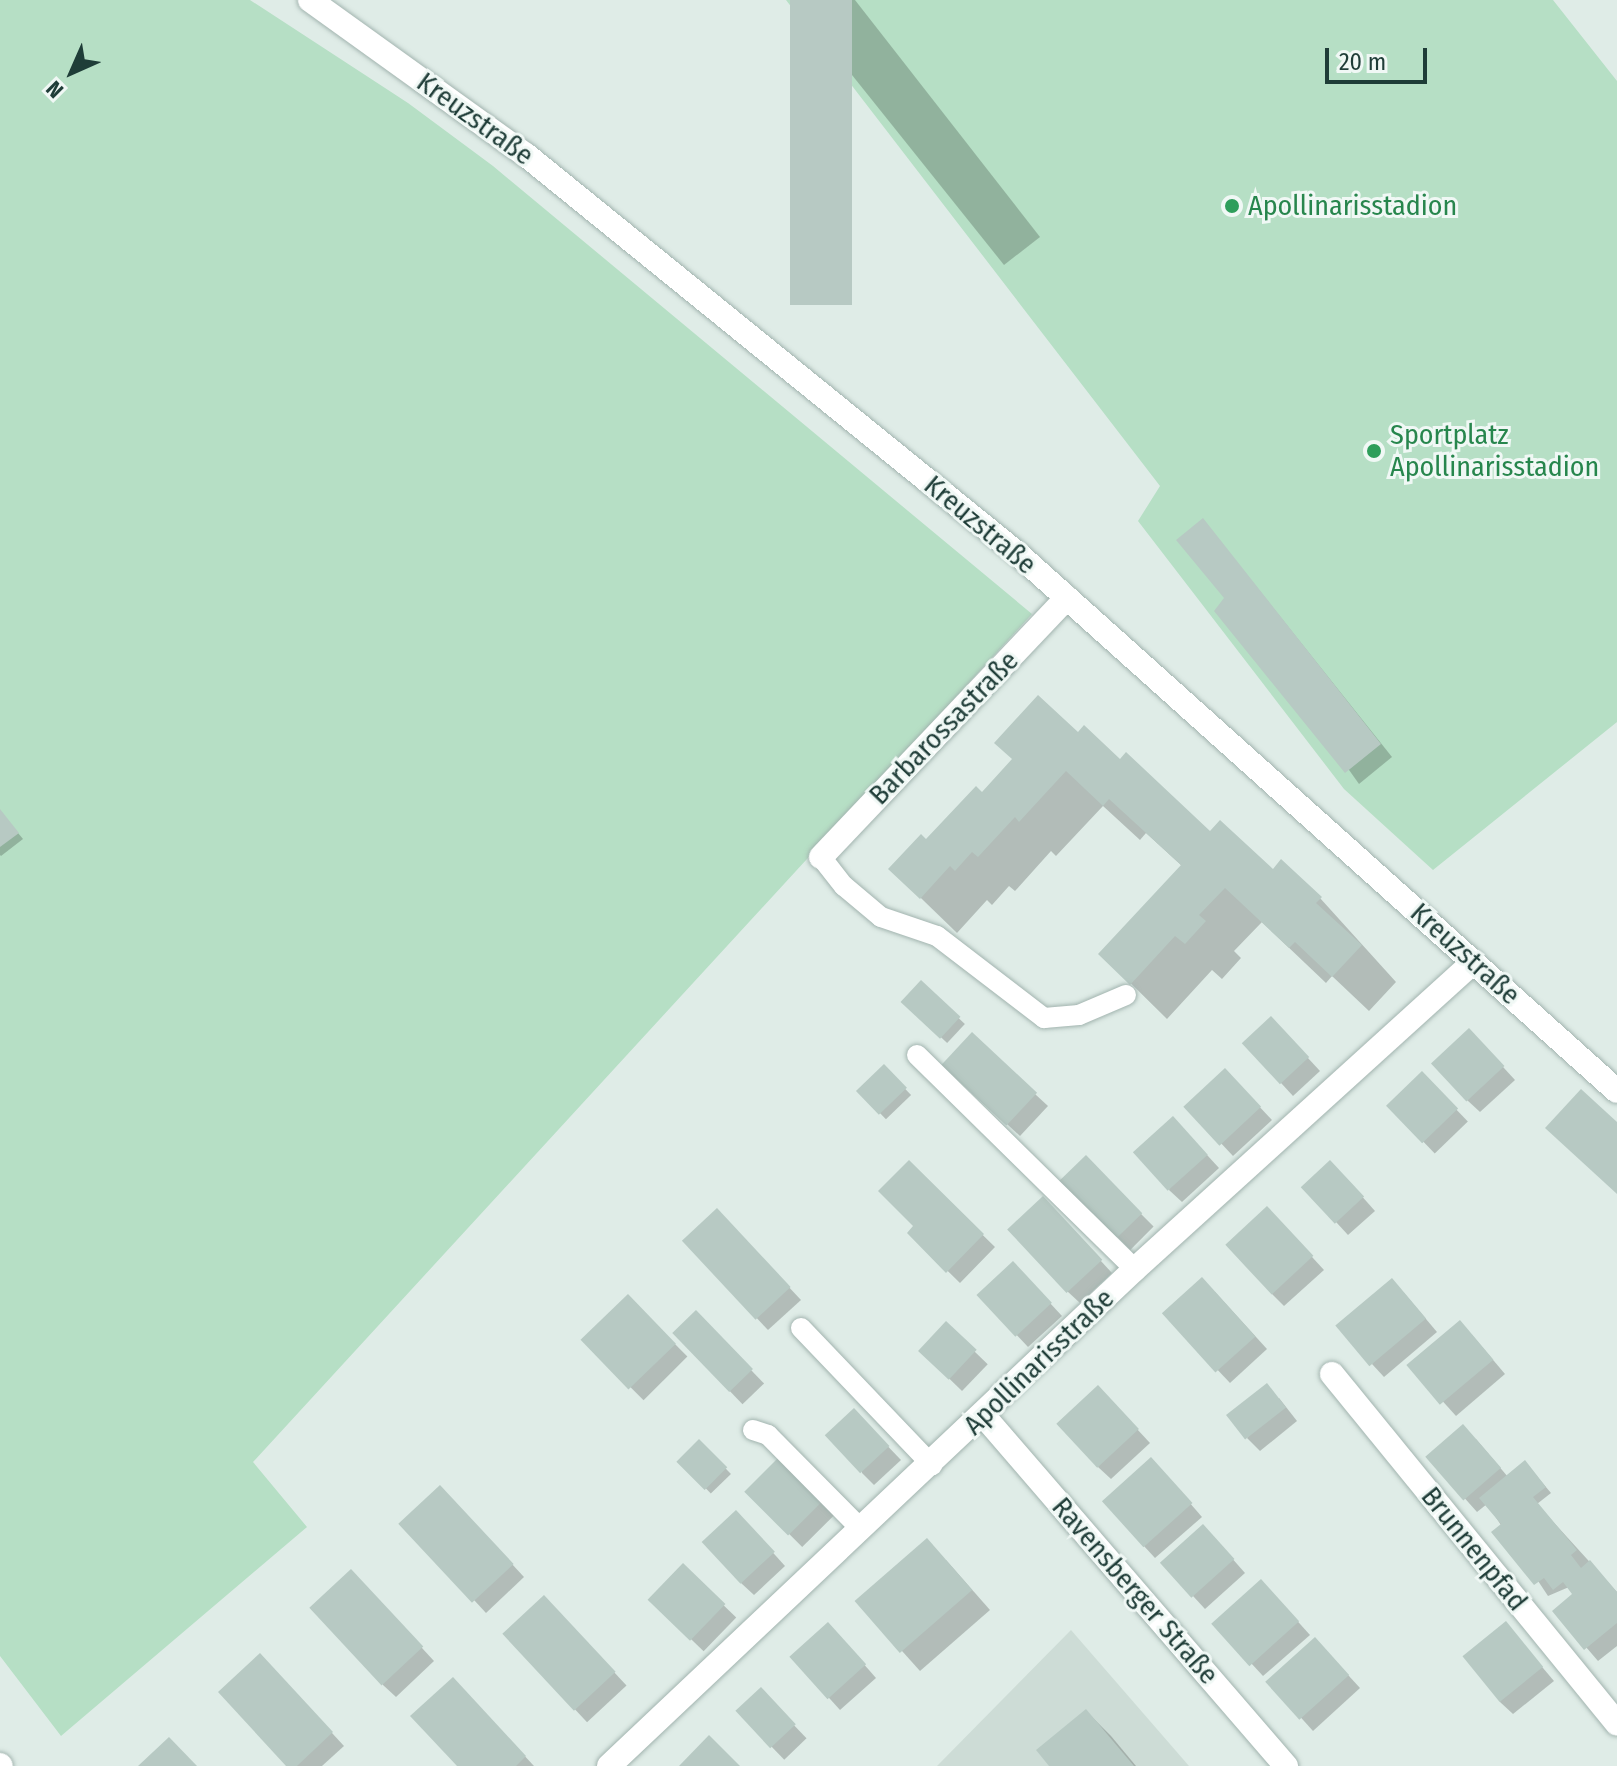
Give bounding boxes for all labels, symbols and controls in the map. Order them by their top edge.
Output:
north arrow [32,32,112,112]
scale bar [1329,32,1431,82]
text: 20 m [1339,48,1386,76]
street label: Kreuzstraße [410,66,540,172]
text: N [40,75,69,104]
place label: Apollinarisstadion [1248,189,1457,223]
marker: Apollinarisstadion [1223,197,1241,215]
place label: Sportplatz Apollinarisstadion [1390,418,1599,484]
marker: Sportplatz Apollinarisstadion [1365,442,1383,460]
street label: Kreuzstraße [917,468,1043,582]
street label: Barbarossastraße [862,644,1026,812]
street label: Kreuzstraße [1403,896,1527,1012]
street label: Apollinarisstraße [957,1282,1121,1442]
street label: Brunnenpfad [1414,1480,1534,1618]
street label: Ravensberger Straße [1045,1491,1225,1691]

